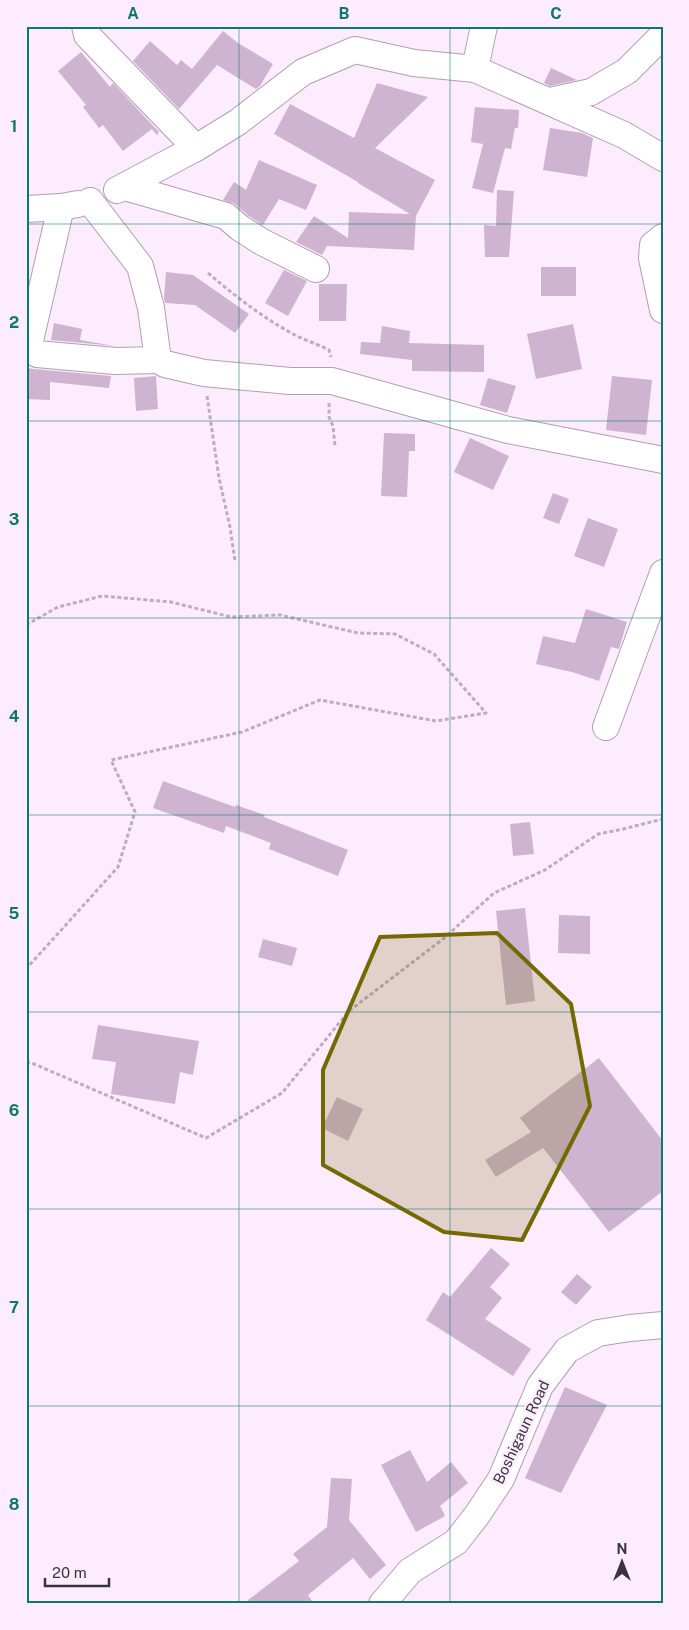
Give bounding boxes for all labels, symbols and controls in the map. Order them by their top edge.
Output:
text: A [127,4,139,23]
text: B [339,4,350,23]
text: C [550,4,562,23]
text: 1 [11,117,17,136]
text: 2 [9,313,19,332]
text: 3 [9,510,19,529]
text: 4 [9,707,20,726]
text: 5 [9,904,20,923]
text: 6 [9,1101,19,1120]
text: 7 [9,1298,19,1317]
street label: Boshigaun Road [490,1377,552,1487]
text: 8 [9,1495,20,1514]
north arrow [596,1538,646,1588]
text: N [617,1541,627,1557]
scale bar [45,1555,109,1587]
text: 20 m [52,1564,87,1581]

